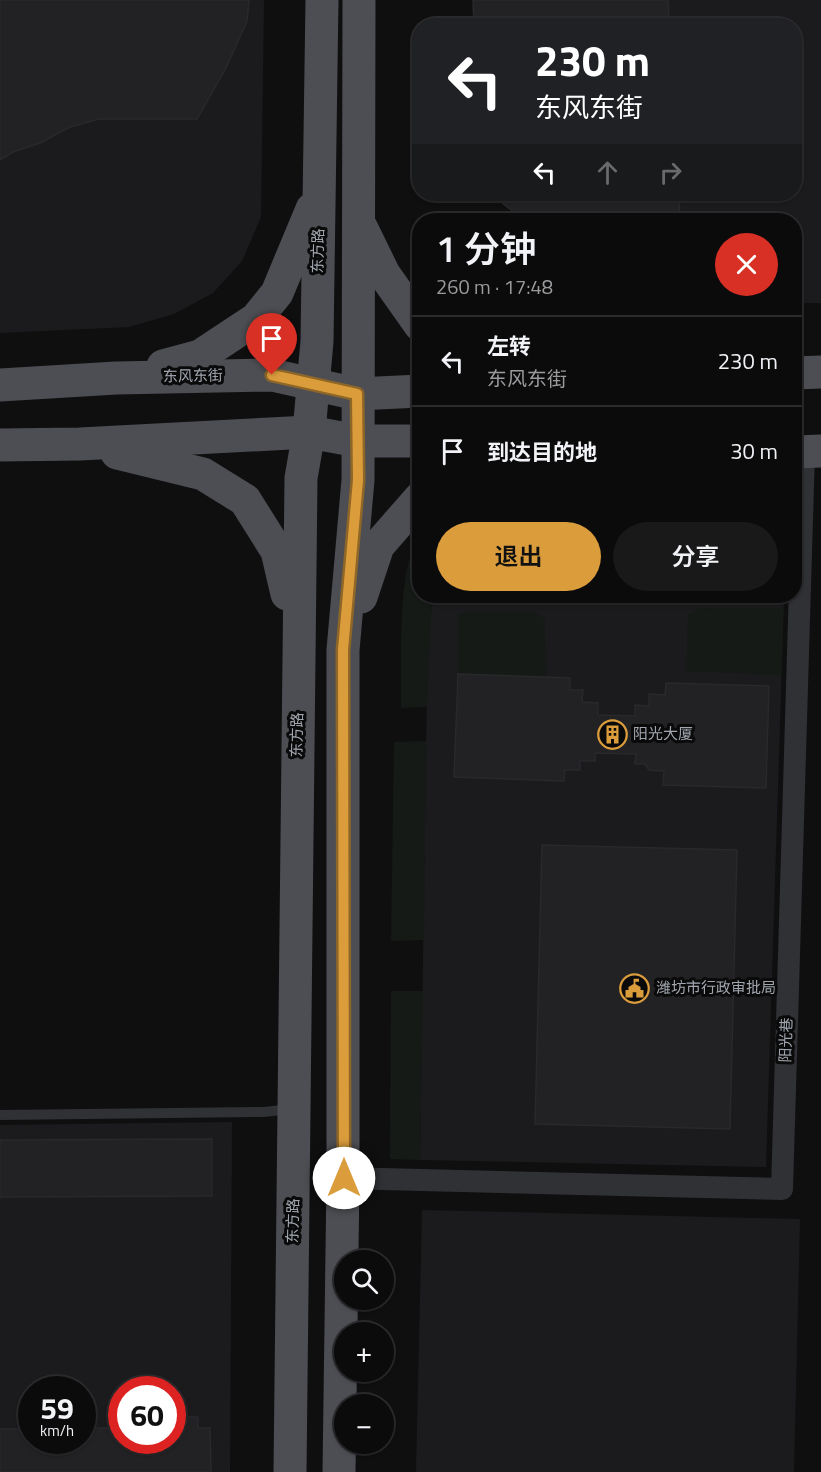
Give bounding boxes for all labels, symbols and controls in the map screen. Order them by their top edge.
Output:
text: 230 m [535,28,650,92]
icon: left [436,42,514,120]
text: 东风东街 [535,86,643,127]
icon: left [528,156,561,189]
icon: ahead [591,156,624,189]
icon: right [654,156,687,189]
text: 1 分钟 [436,221,536,276]
street label: 东方路 [306,228,329,274]
button: close [715,233,778,296]
text: 260 m · 17:48 [436,271,553,302]
pin [246,313,297,375]
icon: arrive [255,322,288,355]
text: 左转 [487,329,531,363]
text: 230 m [718,344,778,378]
icon: left [436,345,469,378]
street label: 东风东街 [163,363,223,388]
text: 东风东街 [487,363,567,394]
text: 30 m [730,434,778,468]
icon: arrive [436,435,469,468]
text: 到达目的地 [487,435,597,469]
button: 退出 [436,522,601,591]
button: 分享 [613,522,778,591]
street label: 东方路 [285,712,308,758]
building icon: 阳光大厦 [596,718,628,750]
place label: 阳光大厦 [633,722,693,745]
public building icon: 潍坊市行政审批局 [619,972,651,1004]
place label: 潍坊市行政审批局 [656,976,776,999]
street label: 阳光巷 [773,1017,798,1063]
position arrow [312,1146,376,1210]
street label: 东方路 [281,1198,304,1244]
map controls [334,1250,394,1454]
button: search [334,1250,394,1310]
button: + [334,1322,394,1382]
speed limit sign: 60 [108,1376,186,1454]
text: 59 [40,1385,74,1431]
button: − [334,1394,394,1454]
text: km/h [40,1419,74,1442]

